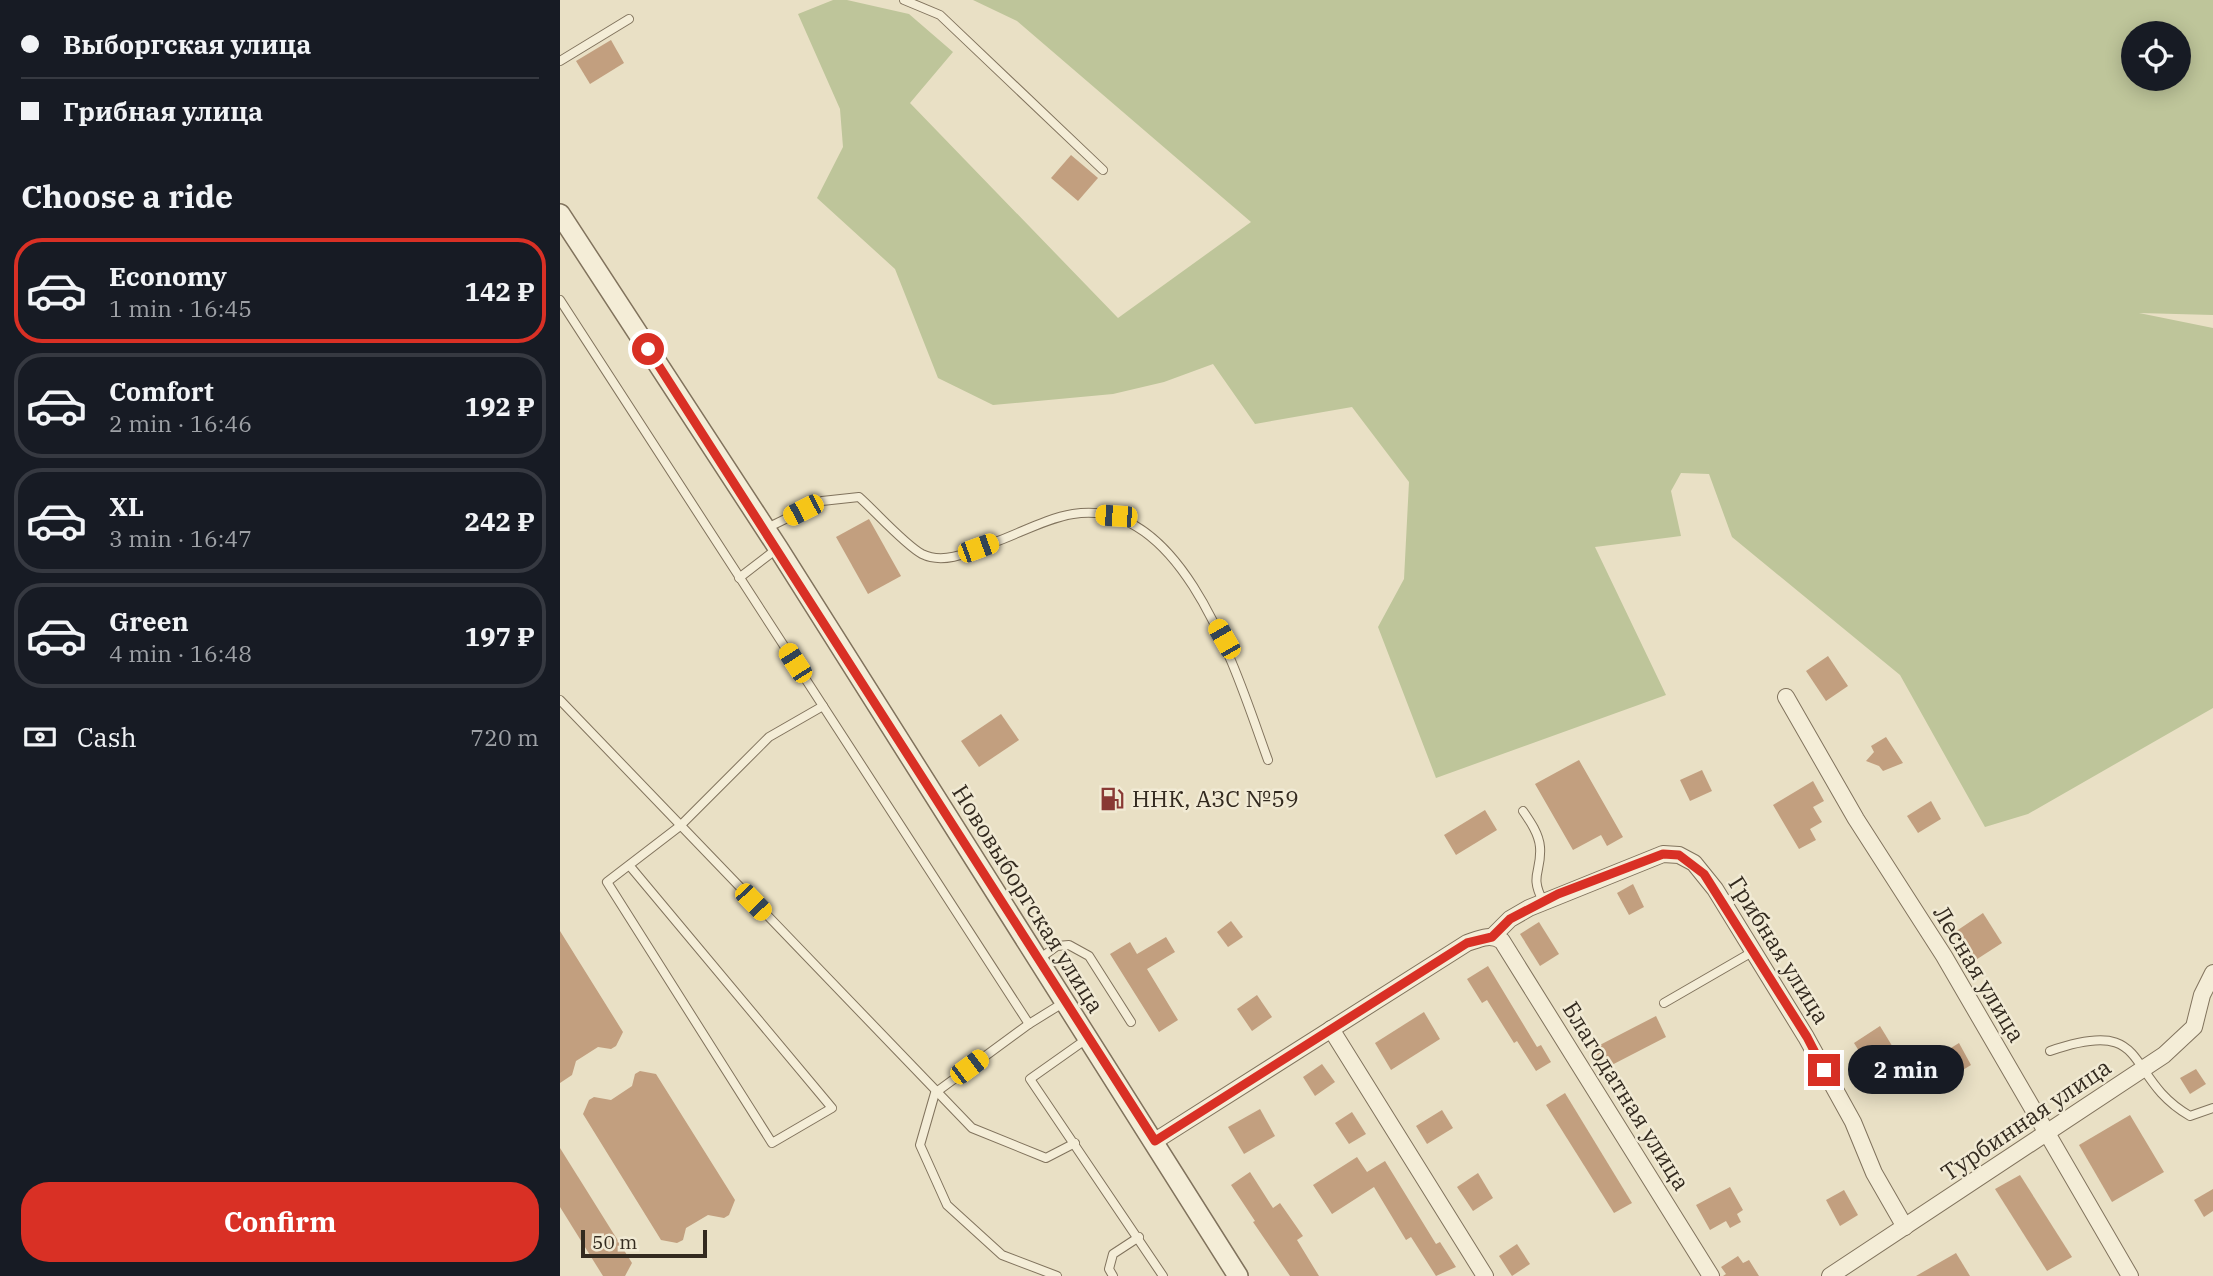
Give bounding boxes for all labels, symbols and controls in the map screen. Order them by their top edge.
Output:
map controls [2121,21,2191,91]
button: locate [2121,21,2191,91]
text: Выборгская улица [63,27,311,61]
text: Грибная улица [63,94,263,128]
text: Choose a ride [21,175,233,217]
icon: car [25,259,88,322]
text: Economy [109,259,227,293]
text: 142 ₽ [464,274,535,308]
text: 1 min · 16:45 [109,293,252,323]
route start [632,333,664,365]
icon: car [25,374,88,437]
text: Comfort [109,374,214,408]
text: 192 ₽ [464,389,535,423]
text: 2 min · 16:46 [109,408,252,438]
icon: car [25,489,88,552]
text: XL [109,489,144,523]
car [780,491,827,529]
text: 242 ₽ [464,504,535,538]
car [1095,504,1138,528]
text: 3 min · 16:47 [109,523,252,553]
car [955,531,1002,565]
icon: car [25,604,88,667]
text: Green [109,604,189,638]
car [1205,616,1244,662]
text: 197 ₽ [464,619,535,653]
text: 4 min · 16:48 [109,638,252,668]
car [775,640,816,686]
icon: cash [21,718,59,756]
text: Cash [77,720,137,754]
text: 720 m [470,722,539,752]
street label: Нововыборгская улица [946,779,1112,1018]
place label: ННК, АЗС №59 [1132,783,1299,813]
fuel station icon: ННК, АЗС №59 [1098,785,1126,813]
street label: Грибная улица [1722,870,1837,1029]
car [731,880,776,924]
street label: Лесная улица [1927,900,2032,1047]
street label: Благодатная улица [1557,995,1697,1196]
car [946,1046,993,1088]
callout: 2 min [1848,1046,1964,1094]
street label: Турбинная улица [1935,1051,2116,1187]
route end [1808,1054,1840,1086]
text: 2 min [1874,1054,1938,1084]
button: Confirm [21,1182,539,1262]
scale bar [581,1227,707,1259]
text: 50 m [592,1230,637,1254]

